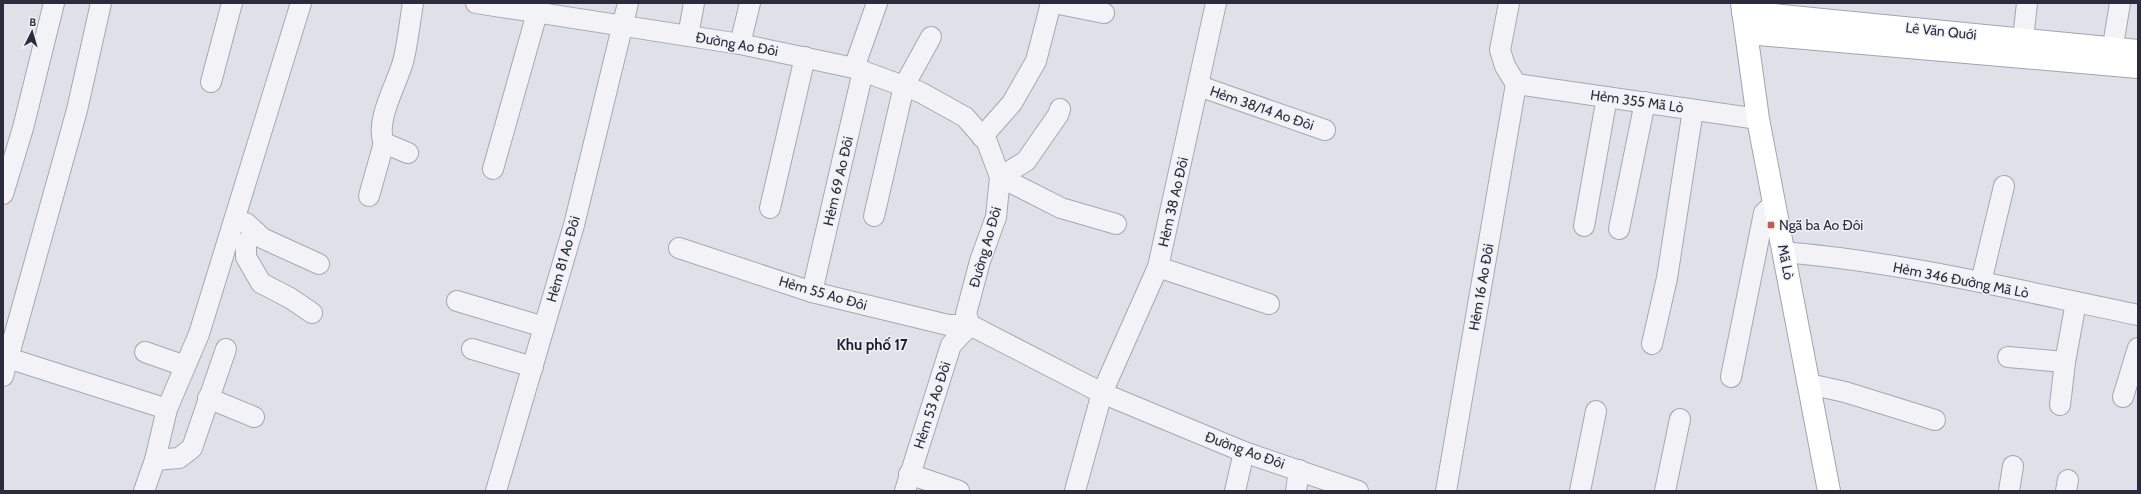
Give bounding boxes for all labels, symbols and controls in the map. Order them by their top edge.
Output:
north arrow [12,12,52,52]
text: B [29,15,37,29]
street label: Lê Văn Quới [1904,18,1978,44]
street label: Đường Ao Đôi [694,28,780,60]
street label: Hẻm 38/14 Ao Đôi [1208,82,1316,134]
street label: Hẻm 355 Mã Lò [1589,86,1685,116]
street label: Hẻm 69 Ao Đôi [819,134,857,228]
street label: Hẻm 38 Ao Đôi [1154,155,1192,249]
street label: Đường Ao Đôi [965,204,1005,290]
street label: Hẻm 81 Ao Đôi [542,214,584,304]
place label: Ngã ba Ao Đôi [1779,216,1863,234]
marker: Ngã ba Ao Đôi [1766,220,1776,230]
street label: Hẻm 16 Ao Đôi [1464,242,1498,332]
street label: Mã Lò [1774,243,1798,282]
street label: Hẻm 346 Đường Mã Lò [1892,258,2031,302]
street label: Hẻm 55 Ao Đôi [777,272,869,314]
district label: Khu phố 17 [836,336,908,354]
street label: Hẻm 53 Ao Đôi [909,359,955,451]
street label: Đường Ao Đôi [1203,427,1287,473]

